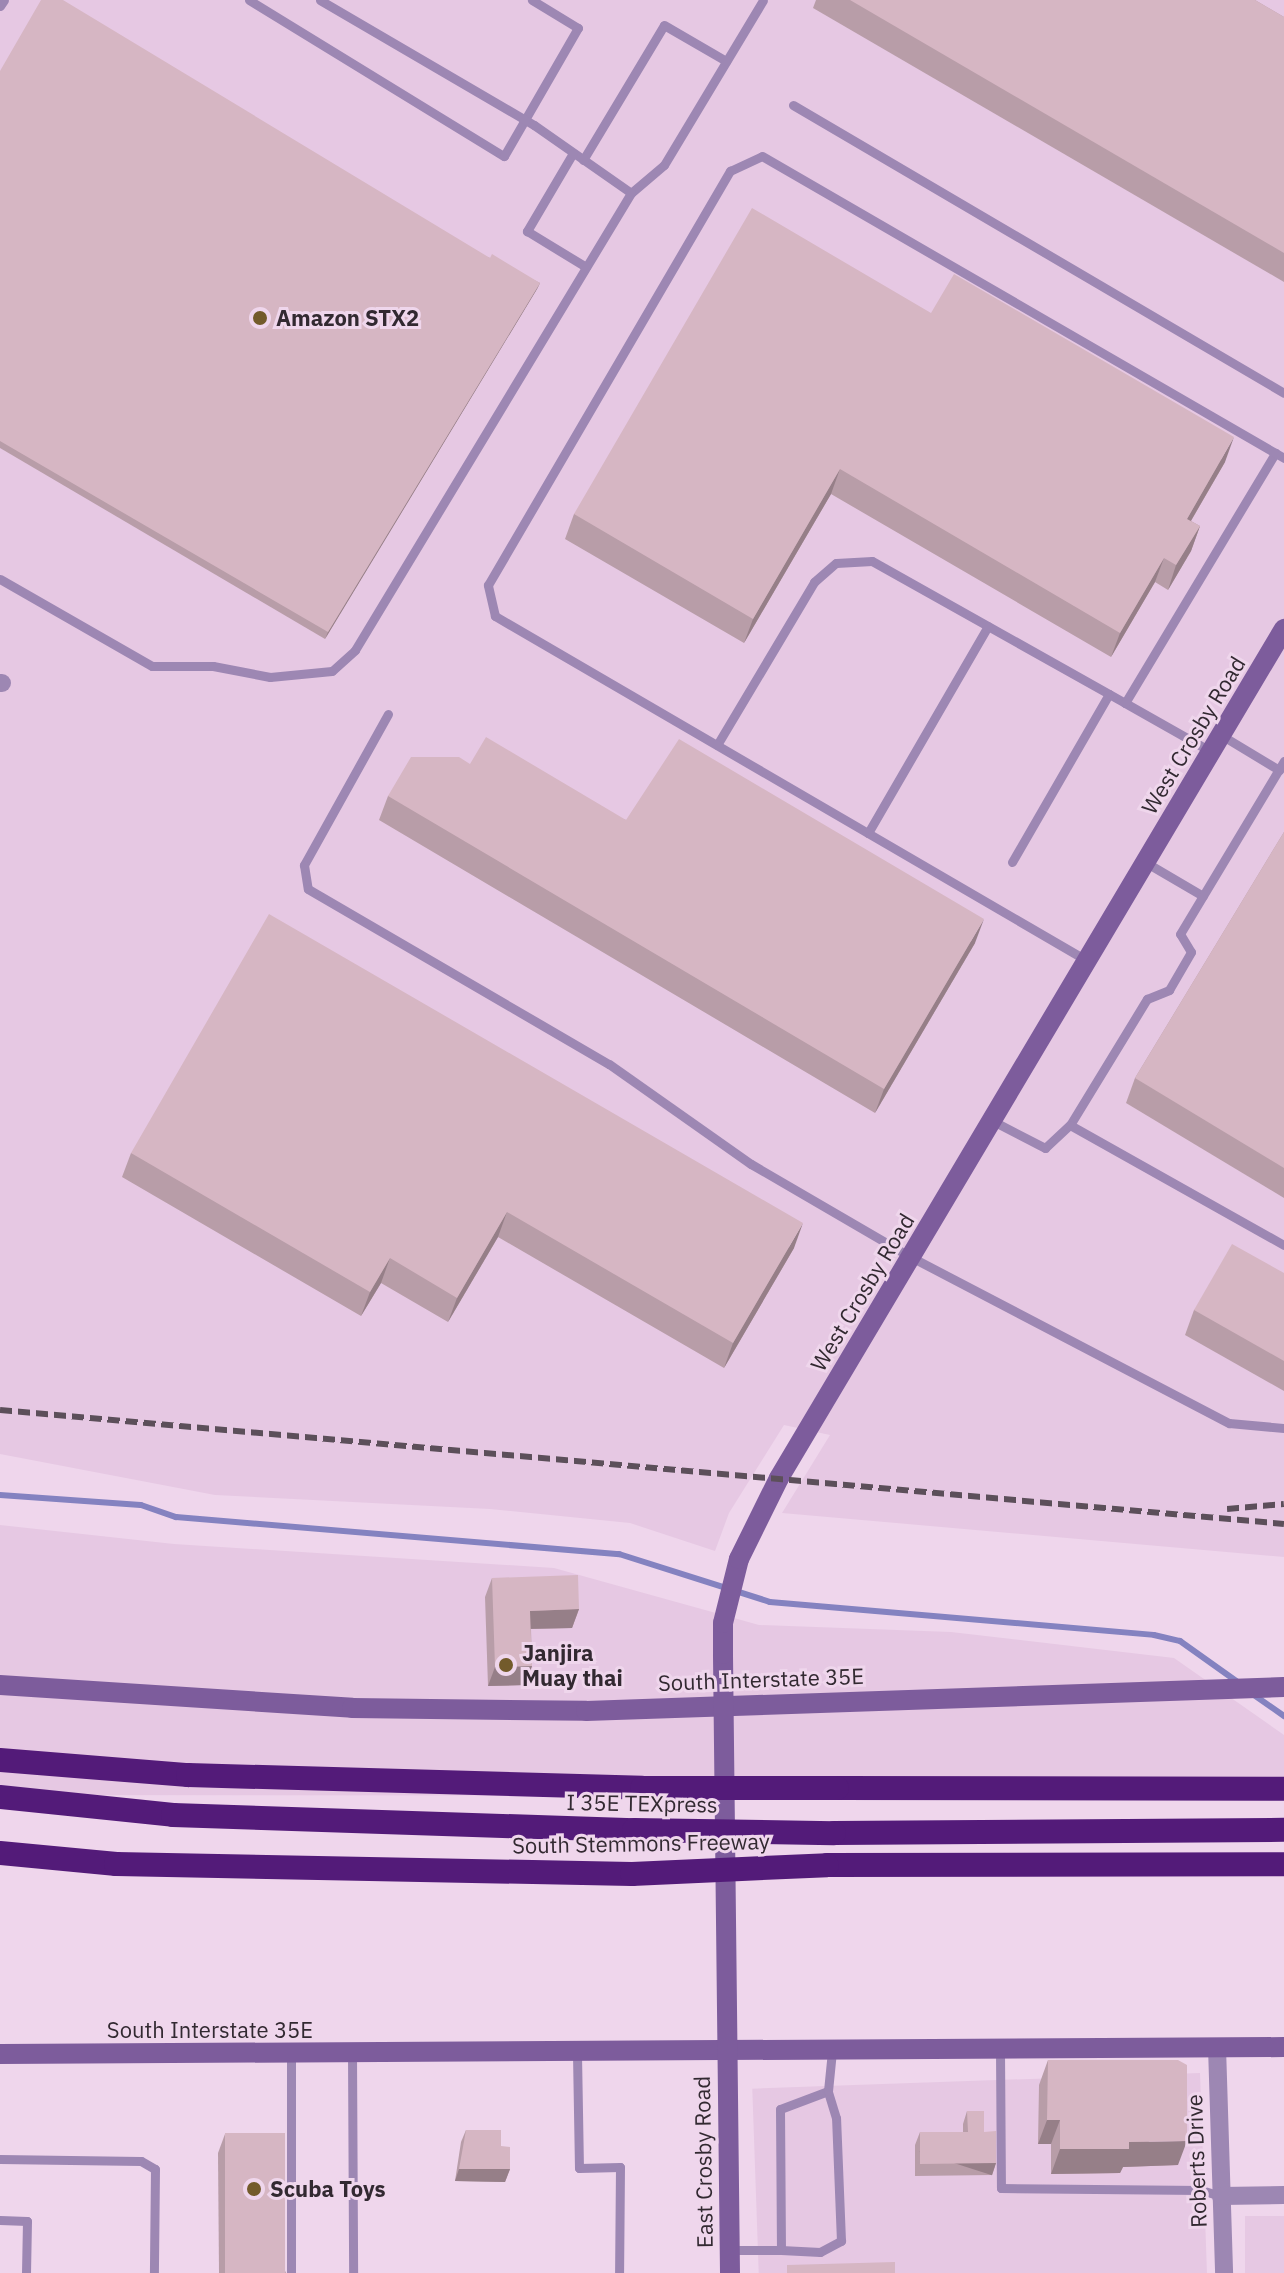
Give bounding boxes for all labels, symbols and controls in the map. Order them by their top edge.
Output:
place label: Amazon STX2 [276,305,419,331]
marker: Amazon STX2 [251,309,269,327]
street label: West Crosby Road [1136,652,1250,818]
street label: West Crosby Road [805,1209,919,1375]
place label: Janjira Muay thai [522,1639,623,1690]
marker: Janjira Muay thai [497,1656,515,1674]
street label: South Interstate 35E [657,1662,865,1696]
street label: I 35E TEXpress [566,1788,718,1818]
street label: South Stemmons Freeway [512,1828,770,1858]
street label: South Interstate 35E [107,2017,313,2043]
street label: East Crosby Road [688,2076,718,2248]
street label: Roberts Drive [1180,2094,1212,2228]
place label: Scuba Toys [270,2176,386,2202]
marker: Scuba Toys [245,2180,263,2198]

